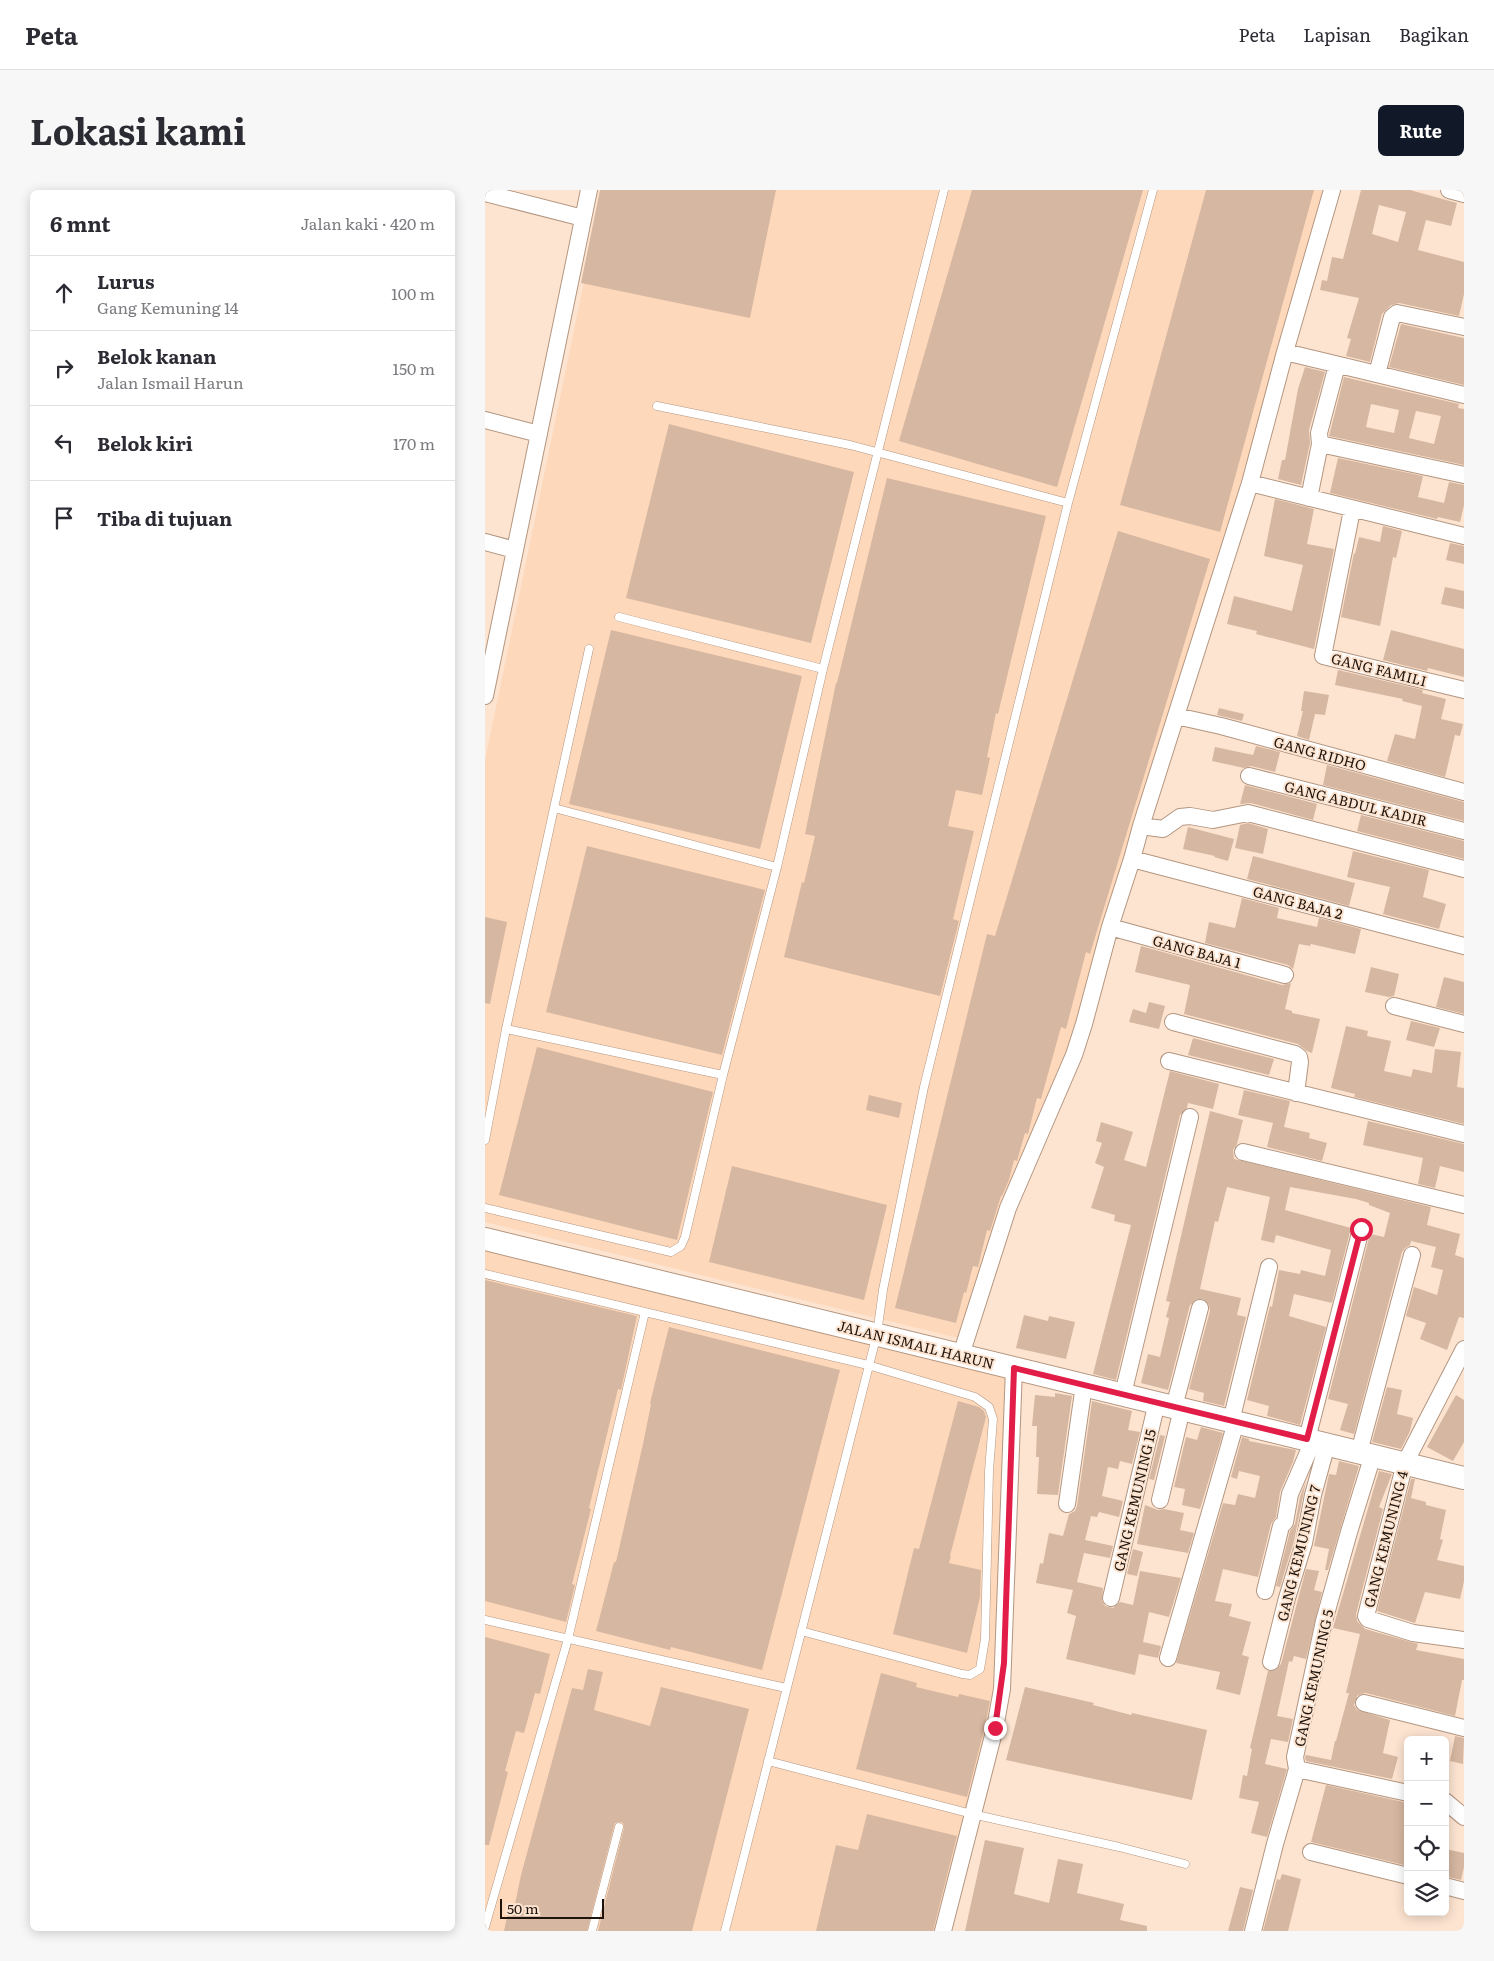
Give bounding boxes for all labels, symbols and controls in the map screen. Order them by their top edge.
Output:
text: Peta [25,17,78,52]
text: Peta [1239,21,1275,48]
text: Lapisan [1303,21,1371,48]
text: Bagikan [1399,21,1469,48]
text: Lokasi kami [30,104,246,156]
button: Rute [1378,105,1464,156]
text: 6 mnt [50,207,110,238]
text: Jalan kaki · 420 m [300,211,435,235]
text: Lurus [97,267,154,295]
icon: ahead [50,279,78,307]
text: 100 m [391,281,435,305]
text: Gang Kemuning 14 [97,295,239,319]
text: Belok kanan [97,342,216,370]
icon: right [50,354,78,382]
text: 150 m [392,356,435,380]
text: Jalan Ismail Harun [97,370,244,394]
icon: left [50,429,78,457]
text: Belok kiri [97,429,193,457]
text: 170 m [393,431,435,455]
icon: arrive [50,504,78,532]
text: Tiba di tujuan [97,504,232,532]
street label: GANG FAMILI [1329,647,1429,691]
street label: GANG RIDHO [1272,731,1368,775]
street label: GANG ABDUL KADIR [1283,776,1429,830]
street label: GANG BAJA 2 [1251,880,1345,924]
street label: GANG BAJA 1 [1151,930,1244,972]
route start [1350,1218,1373,1241]
street label: JALAN ISMAIL HARUN [836,1315,996,1373]
street label: GANG KEMUNING 15 [1108,1427,1160,1573]
street label: GANG KEMUNING 4 [1358,1468,1412,1610]
street label: GANG KEMUNING 7 [1271,1483,1325,1623]
street label: GANG KEMUNING 5 [1289,1608,1337,1748]
route end [984,1717,1007,1740]
map controls [1404,1736,1449,1916]
button: + [1404,1736,1449,1781]
button: − [1404,1781,1449,1826]
button: locate [1404,1826,1449,1871]
button: layers [1404,1871,1449,1916]
scale bar [500,1896,604,1919]
text: 50 m [507,1898,539,1918]

